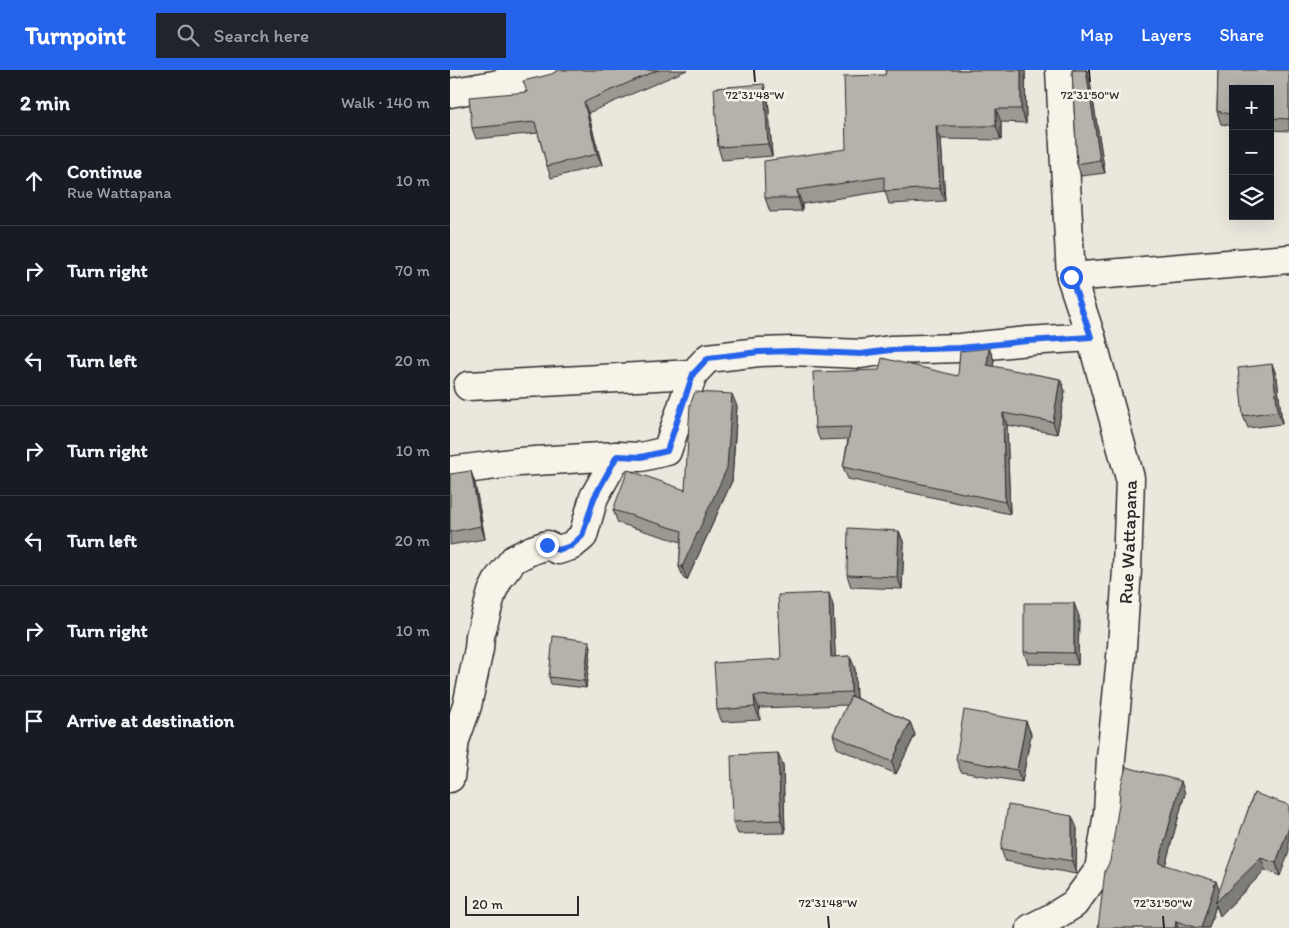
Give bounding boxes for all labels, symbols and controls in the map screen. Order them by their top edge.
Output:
search box [156,13,506,58]
text: Turnpoint [25,21,126,50]
icon: search [174,21,202,49]
text: Search here [214,24,309,47]
text: Map [1080,24,1113,46]
text: Layers [1141,24,1191,46]
text: Share [1219,24,1264,46]
map controls [1229,85,1274,220]
button: + [1229,85,1274,130]
text: 72°31'48"W [726,88,784,102]
text: 72°31'50"W [1061,88,1119,102]
text: 2 min [20,90,70,115]
text: Walk · 140 m [341,93,430,112]
button: − [1229,130,1274,175]
text: Continue [67,160,142,183]
icon: ahead [20,167,48,195]
text: 10 m [396,171,430,190]
button: layers [1229,175,1274,220]
text: Rue Wattapana [67,183,172,202]
icon: right [20,257,48,285]
text: Turn right [67,259,148,282]
text: 70 m [395,261,430,280]
route start [1060,266,1083,289]
icon: left [20,347,48,375]
text: Turn left [67,349,137,372]
text: 20 m [395,351,430,370]
icon: right [20,437,48,465]
text: Turn right [67,439,148,462]
text: 10 m [396,441,430,460]
street label: Rue Wattapana [1114,479,1142,605]
icon: left [20,527,48,555]
text: Turn left [67,529,137,552]
text: 20 m [395,531,430,550]
route end [536,534,559,557]
icon: right [20,617,48,645]
text: Turn right [67,619,148,642]
text: 10 m [396,621,430,640]
icon: arrive [20,707,48,735]
text: Arrive at destination [67,709,234,732]
scale bar [465,893,579,916]
text: 20 m [472,896,503,913]
text: 72°31'48"W [799,896,857,910]
text: 72°31'50"W [1134,896,1192,910]

